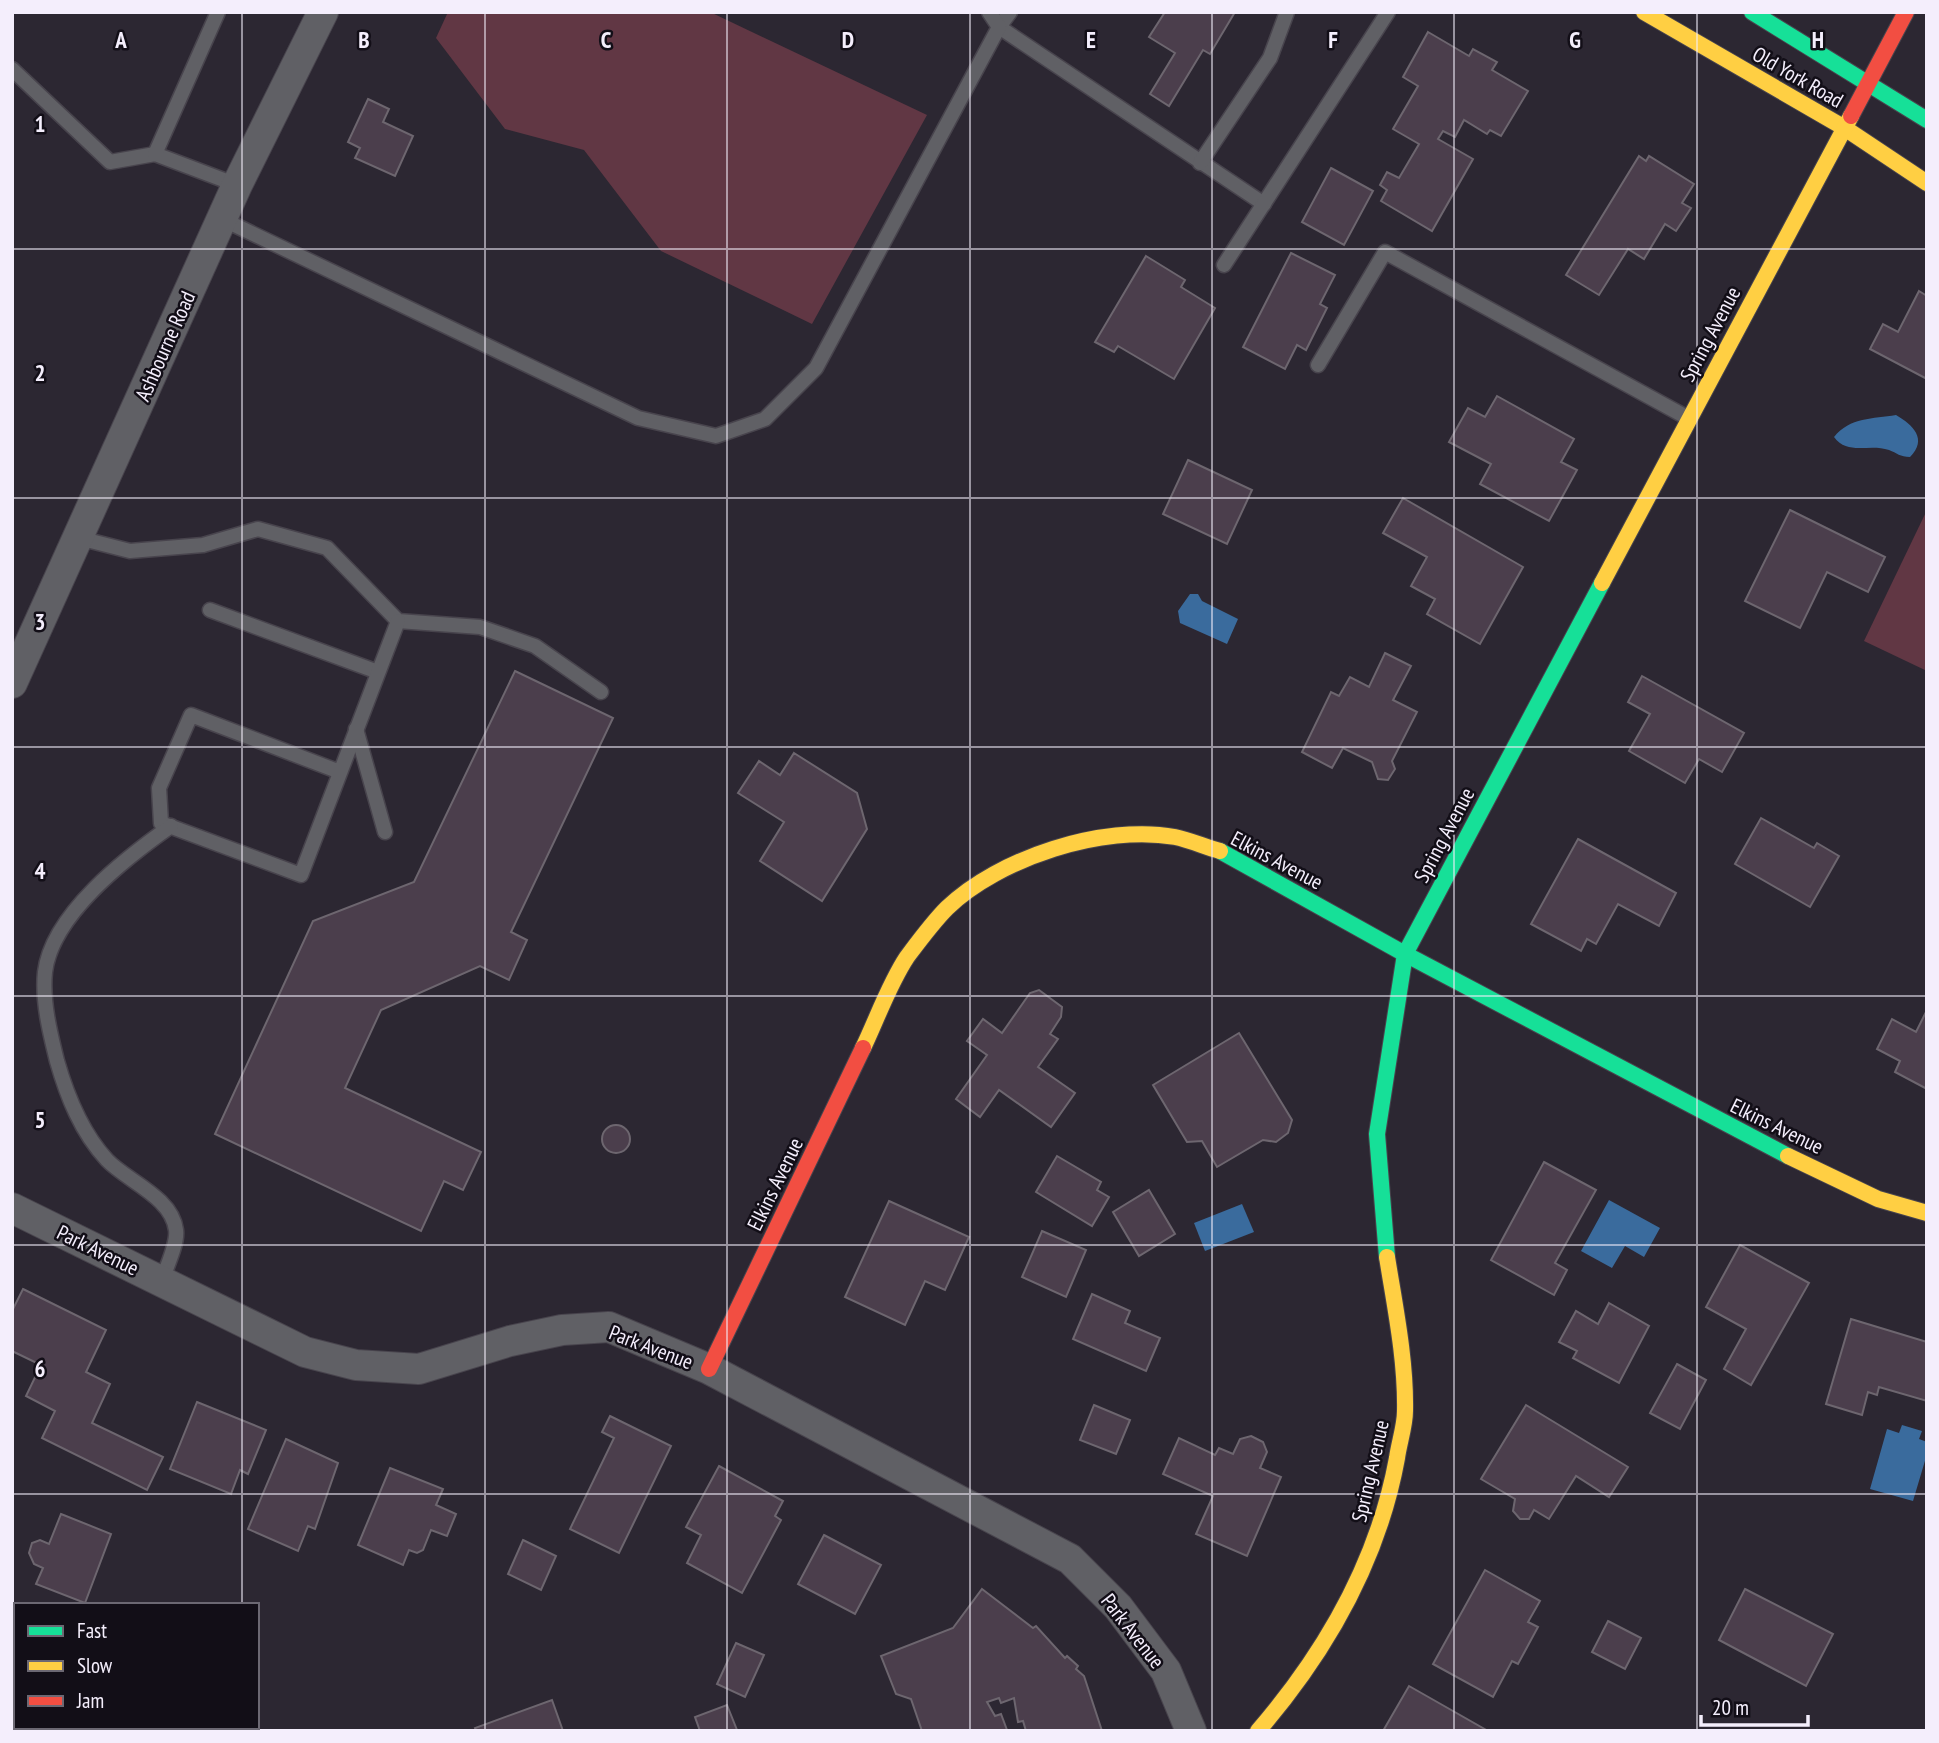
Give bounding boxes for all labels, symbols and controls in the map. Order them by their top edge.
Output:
text: A [114,25,127,54]
text: B [358,25,370,54]
text: C [601,25,612,54]
text: D [842,25,854,54]
text: E [1086,25,1096,54]
text: F [1328,25,1338,54]
text: G [1569,25,1581,54]
text: H [1812,25,1824,54]
street label: Old York Road [1748,40,1848,114]
text: 1 [35,109,46,138]
street label: Spring Avenue [1674,282,1746,386]
street label: Ashbourne Road [129,287,201,405]
text: 2 [35,358,46,387]
text: 3 [35,607,46,636]
street label: Spring Avenue [1408,783,1480,887]
street label: Elkins Avenue [1227,825,1327,895]
text: 4 [35,856,46,885]
street label: Elkins Avenue [1726,1092,1828,1160]
text: 5 [35,1105,46,1134]
street label: Elkins Avenue [741,1133,809,1235]
street label: Park Avenue [53,1219,143,1281]
street label: Park Avenue [605,1319,697,1375]
text: 6 [35,1354,46,1383]
street label: Spring Avenue [1345,1417,1395,1525]
street label: Park Avenue [1095,1588,1171,1674]
legend [14,1603,259,1729]
text: Fast [77,1617,107,1644]
text: Slow [77,1652,113,1679]
scale bar [1701,1684,1808,1728]
text: Jam [76,1687,104,1714]
text: 20 m [1712,1694,1749,1721]

